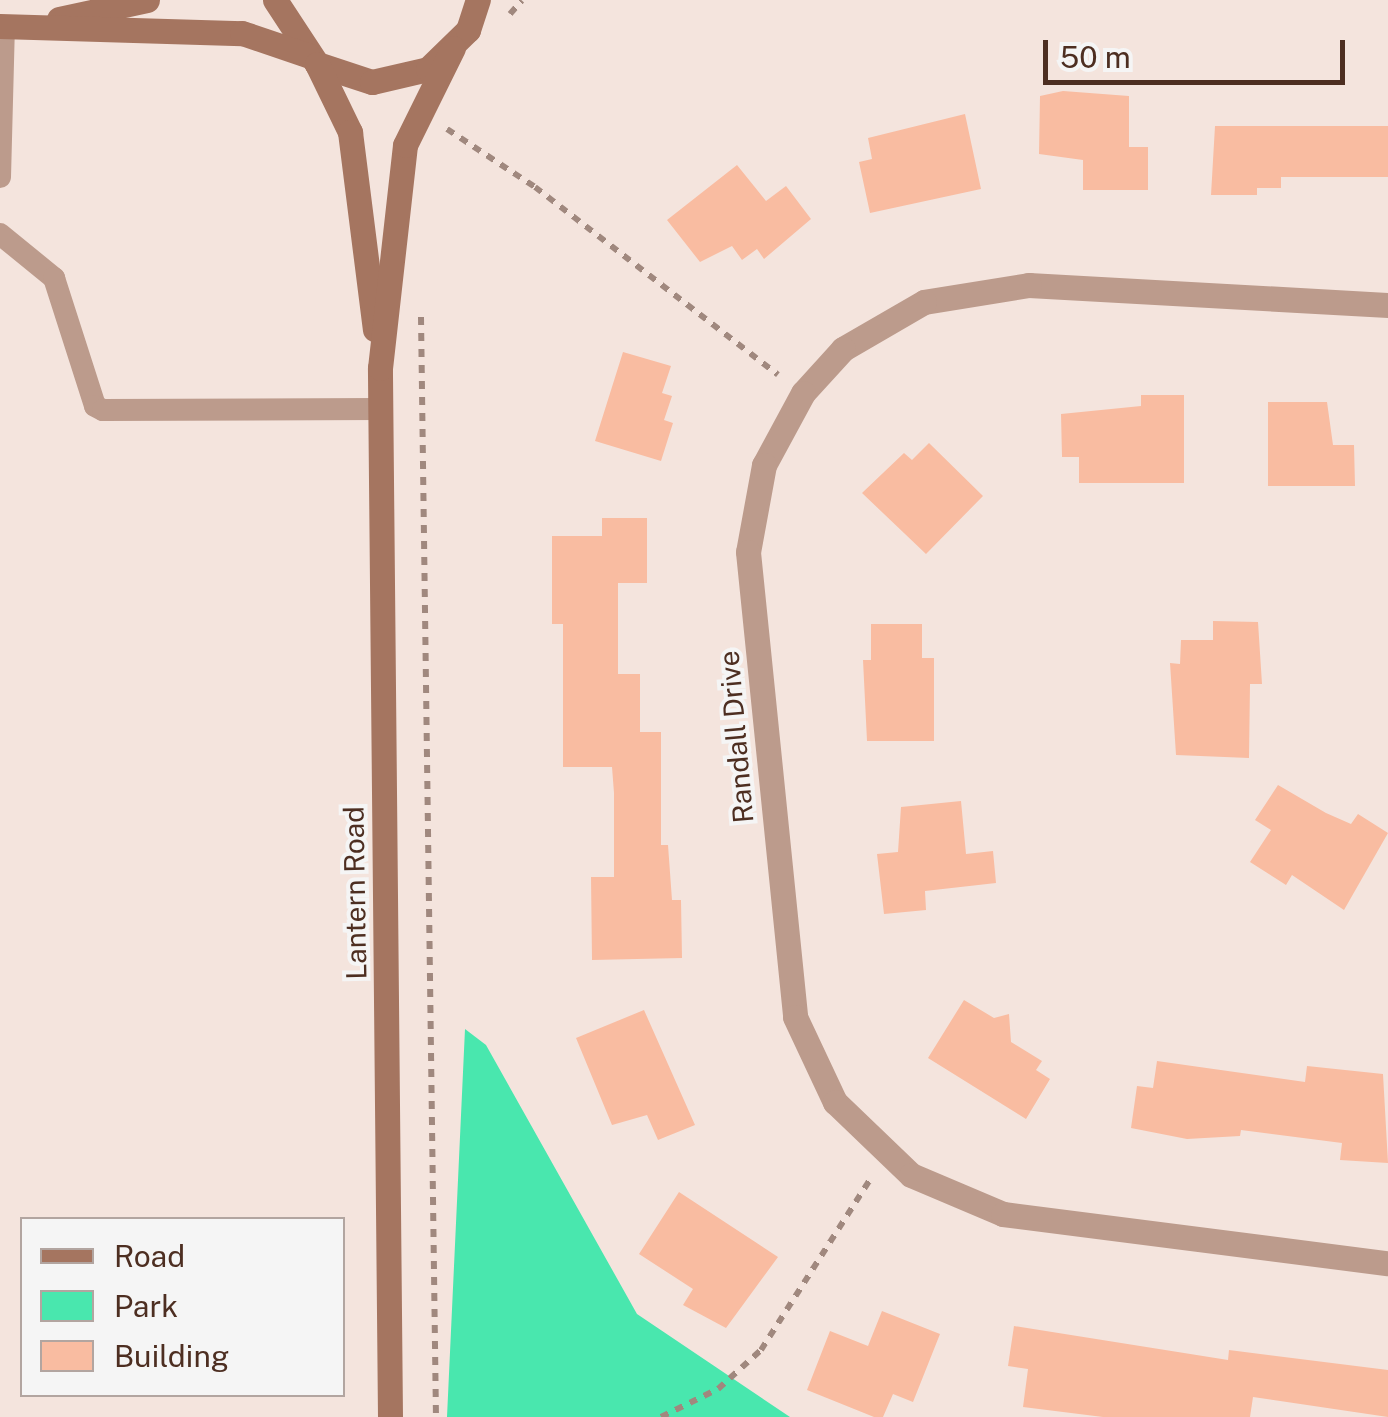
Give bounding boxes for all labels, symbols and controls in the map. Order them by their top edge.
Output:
scale bar [1048,20,1350,82]
text: 50 m [1060,39,1131,75]
street label: Randall Drive [712,649,760,825]
street label: Lantern Road [337,806,373,980]
legend [20,1217,345,1397]
text: Road [114,1238,185,1274]
text: Park [114,1288,178,1324]
text: Building [114,1338,229,1374]

